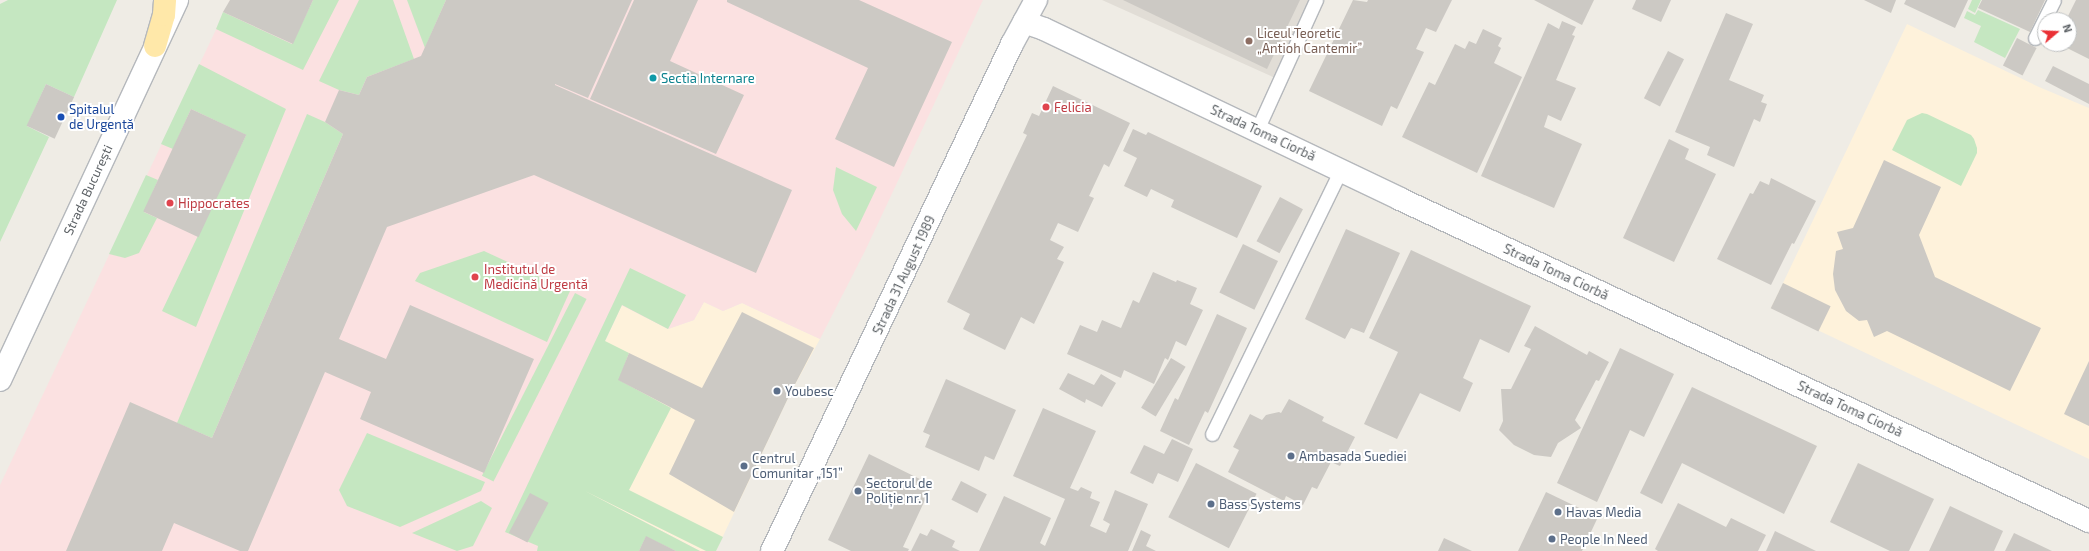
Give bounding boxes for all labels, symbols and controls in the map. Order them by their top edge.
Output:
north arrow [2037,12,2077,52]
text: N [2060,22,2075,34]
place label: Liceul Teoretic „Antioh Cantemir” [1257,26,1362,57]
marker: Liceul Teoretic „Antioh Cantemir” [1244,36,1254,46]
place label: Sectia Internare [661,70,755,86]
marker: Sectia Internare [648,73,658,83]
place label: Felicia [1054,99,1092,115]
place label: Spitalul de Urgență [69,102,134,133]
marker: Felicia [1041,102,1051,112]
street label: Strada Toma Ciorbă [1208,102,1318,164]
marker: Spitalul de Urgență [56,112,66,122]
street label: Strada București [60,142,116,238]
place label: Hippocrates [178,195,250,211]
marker: Hippocrates [165,198,175,208]
street label: Strada 31 August 1989 [869,213,939,337]
street label: Strada Toma Ciorbă [1501,241,1611,303]
place label: Institutul de Medicină Urgentă [484,262,588,293]
marker: Institutul de Medicină Urgentă [469,271,481,283]
street label: Strada Toma Ciorbă [1795,378,1905,440]
place label: Youbesc [785,383,834,399]
marker: Youbesc [772,386,782,396]
place label: Ambasada Suediei [1299,448,1407,464]
place label: Centrul Comunitar „151” [752,451,843,482]
marker: Ambasada Suediei [1286,451,1296,461]
marker: Centrul Comunitar „151” [739,461,749,471]
place label: Sectorul de Poliție nr. 1 [866,476,933,507]
marker: Sectorul de Poliție nr. 1 [853,486,863,496]
place label: Bass Systems [1219,496,1301,512]
marker: Bass Systems [1206,499,1216,509]
place label: Havas Media [1566,504,1641,520]
marker: Havas Media [1553,507,1563,517]
place label: People In Need [1560,531,1648,547]
marker: People In Need [1547,534,1557,544]

